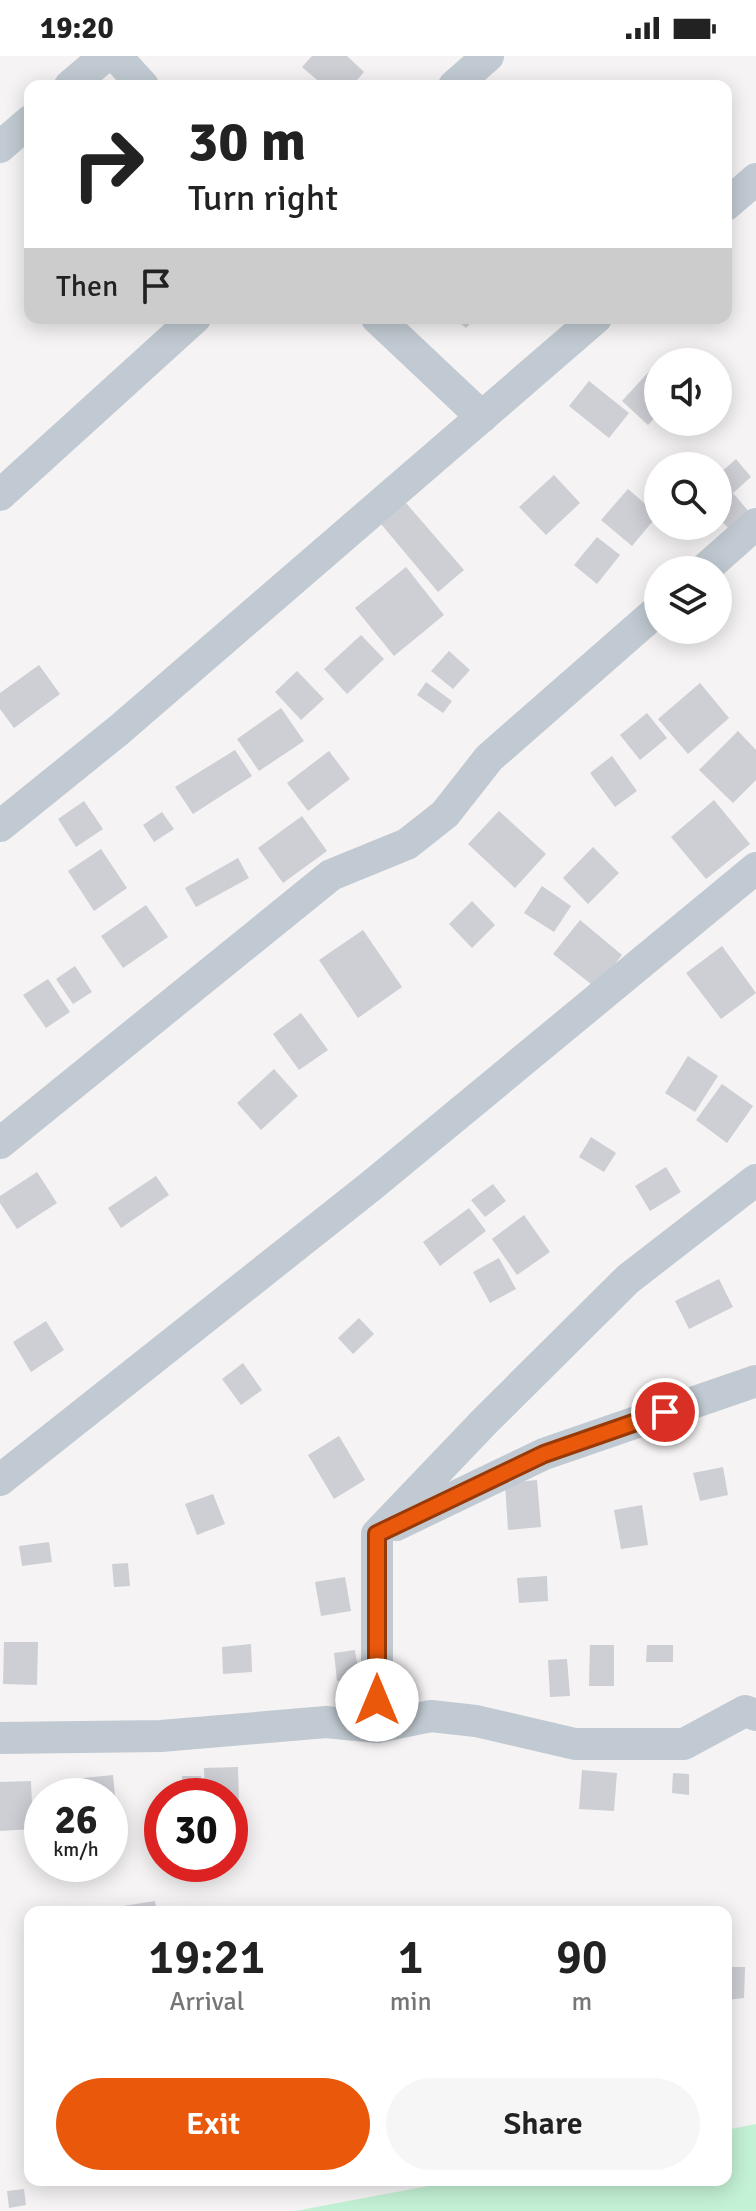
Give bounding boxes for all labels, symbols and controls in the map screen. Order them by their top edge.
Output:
text: 19:20 [40,10,114,47]
text: 30 m [188,107,306,176]
icon: right [56,112,160,216]
text: Turn right [188,176,338,221]
icon: arrive [134,264,178,308]
text: Then [56,268,118,305]
map controls [644,348,732,644]
button: sound [644,348,732,436]
button: search [644,452,732,540]
button: layers [644,556,732,644]
pin [631,1378,699,1446]
icon: arrive [643,1390,687,1434]
position arrow [335,1658,419,1742]
speed limit sign: 30 [144,1778,248,1882]
text: 26 [54,1795,98,1845]
text: km/h [53,1837,99,1862]
text: 19:21 [148,1928,265,1987]
text: 1 [398,1928,424,1987]
text: 90 [556,1928,608,1987]
text: Arrival [169,1986,244,2018]
text: min [390,1986,432,2018]
text: m [571,1986,592,2018]
button: Exit [56,2078,370,2170]
button: Share [386,2078,700,2170]

